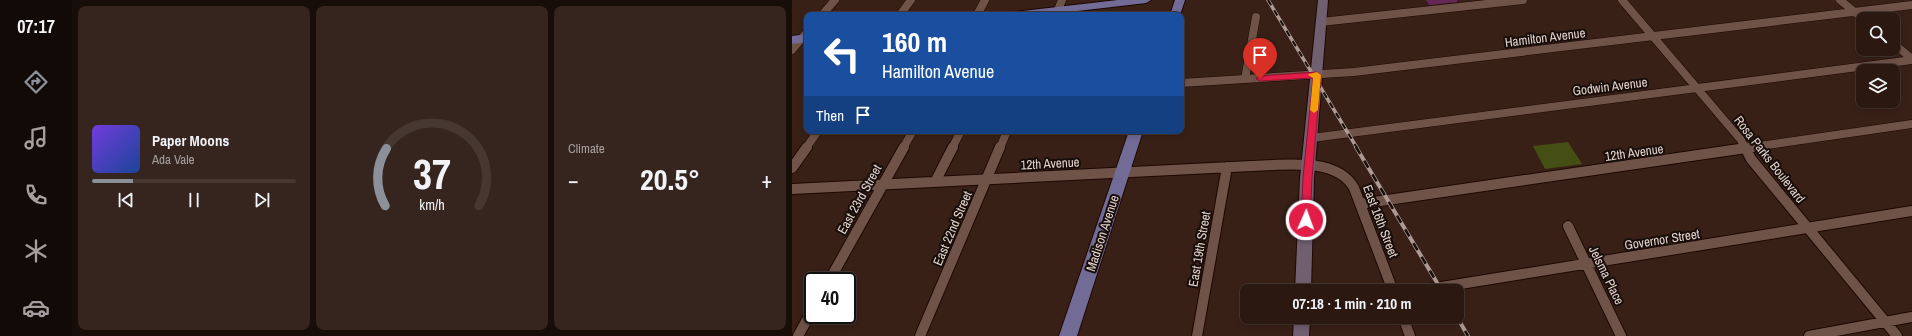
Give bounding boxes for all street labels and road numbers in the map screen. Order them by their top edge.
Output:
street label: Hamilton Avenue [1504,24,1586,51]
street label: Godwin Avenue [1572,73,1648,100]
street label: Rosa Parks Boulevard [1730,112,1809,206]
street label: 12th Avenue [1604,140,1665,165]
street label: 12th Avenue [1020,153,1080,174]
street label: East 23rd Street [833,161,886,237]
street label: East 16th Street [1359,182,1402,260]
street label: East 22nd Street [929,188,976,268]
street label: Madison Avenue [1082,193,1123,273]
street label: East 19th Street [1184,210,1215,288]
street label: Governor Street [1623,225,1701,254]
street label: Jelsma Place [1585,243,1628,307]

